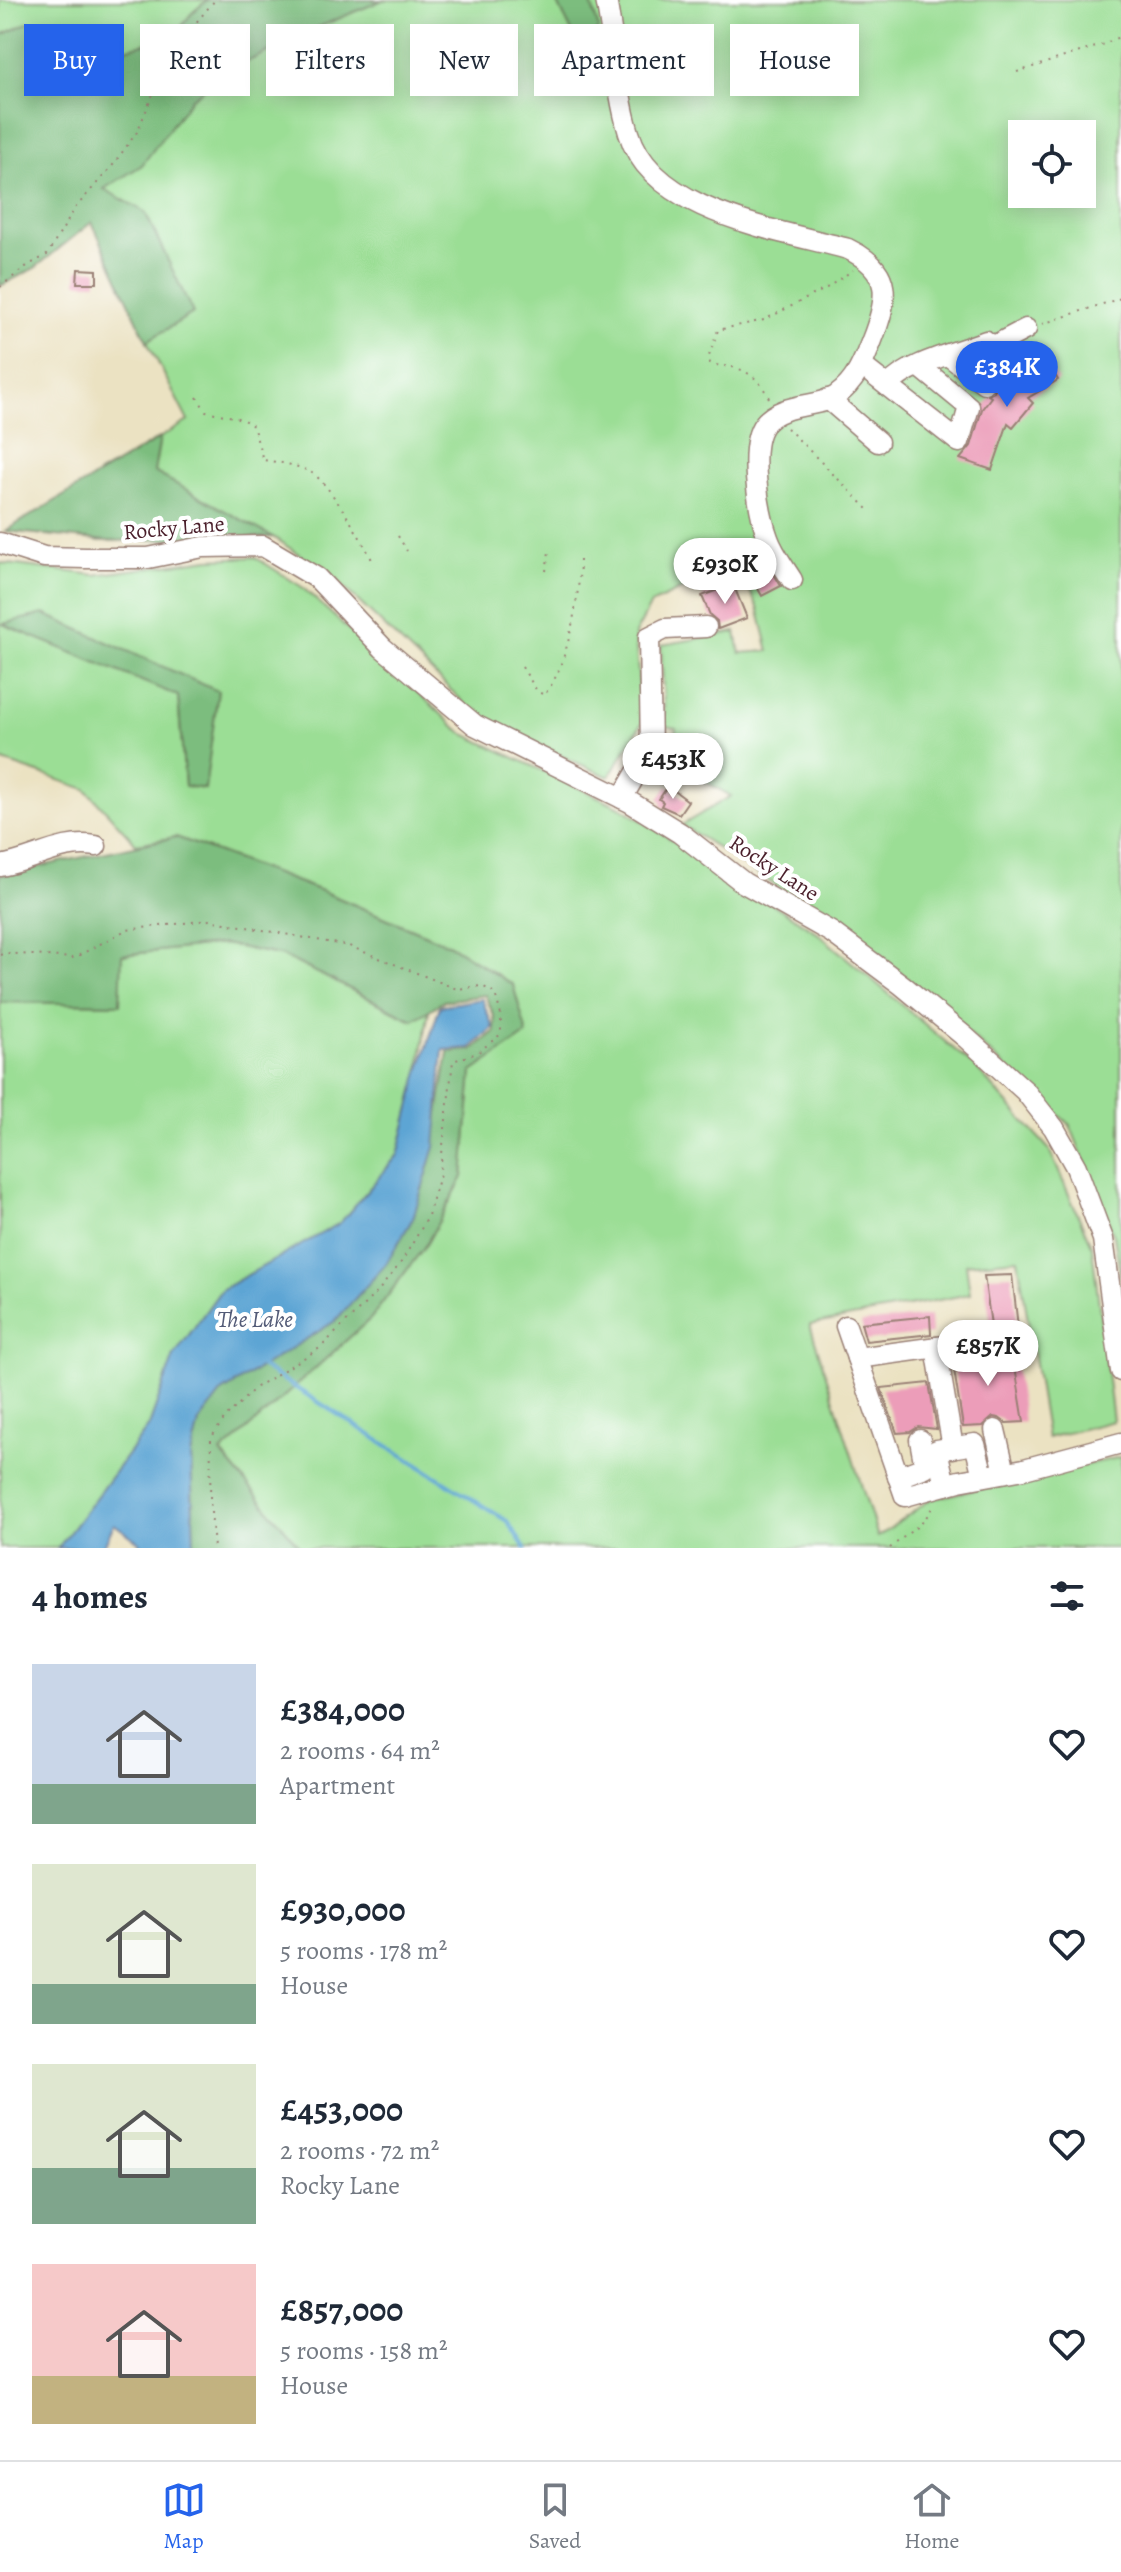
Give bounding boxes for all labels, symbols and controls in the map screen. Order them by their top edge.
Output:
chip: Buy [24,24,124,96]
chip: Rent [140,24,250,96]
chip: Filters [266,24,394,96]
chip: New [410,24,518,96]
chip: Apartment [534,24,714,96]
chip: House [730,24,859,96]
map controls [1008,120,1096,208]
button: locate [1008,120,1096,208]
pin: £384K [951,341,1063,409]
text: £384K [974,349,1040,384]
street label: Rocky Lane [122,509,226,547]
pin: £930K [669,538,781,606]
text: £930K [692,546,758,581]
pin: £453K [617,733,729,801]
text: £453K [640,741,706,776]
street label: Rocky Lane [723,828,825,908]
water label: The Lake [217,1303,293,1335]
pin: £857K [932,1320,1044,1388]
text: £857K [955,1328,1021,1363]
text: 4 homes [32,1573,148,1620]
icon: filters [1045,1574,1089,1618]
text: £384,000 [280,1686,405,1733]
icon: home [96,1696,192,1792]
icon: heart [1045,1722,1089,1766]
text: 2 rooms · 64 m² [280,1733,440,1768]
text: Apartment [280,1768,395,1803]
text: £930,000 [280,1886,406,1933]
icon: home [96,1896,192,1992]
icon: heart [1045,1922,1089,1966]
text: 5 rooms · 178 m² [280,1933,447,1968]
text: House [280,1968,348,2003]
text: £453,000 [280,2086,403,2133]
icon: home [96,2096,192,2192]
icon: heart [1045,2122,1089,2166]
text: 2 rooms · 72 m² [280,2133,439,2168]
text: Rocky Lane [280,2168,400,2203]
text: £857,000 [280,2286,403,2333]
icon: home [96,2296,192,2392]
icon: heart [1045,2322,1089,2366]
text: 5 rooms · 158 m² [280,2333,447,2368]
text: House [280,2368,348,2403]
tab: Map [162,2478,206,2556]
tab: Saved [529,2478,581,2556]
tab: Home [904,2478,959,2556]

